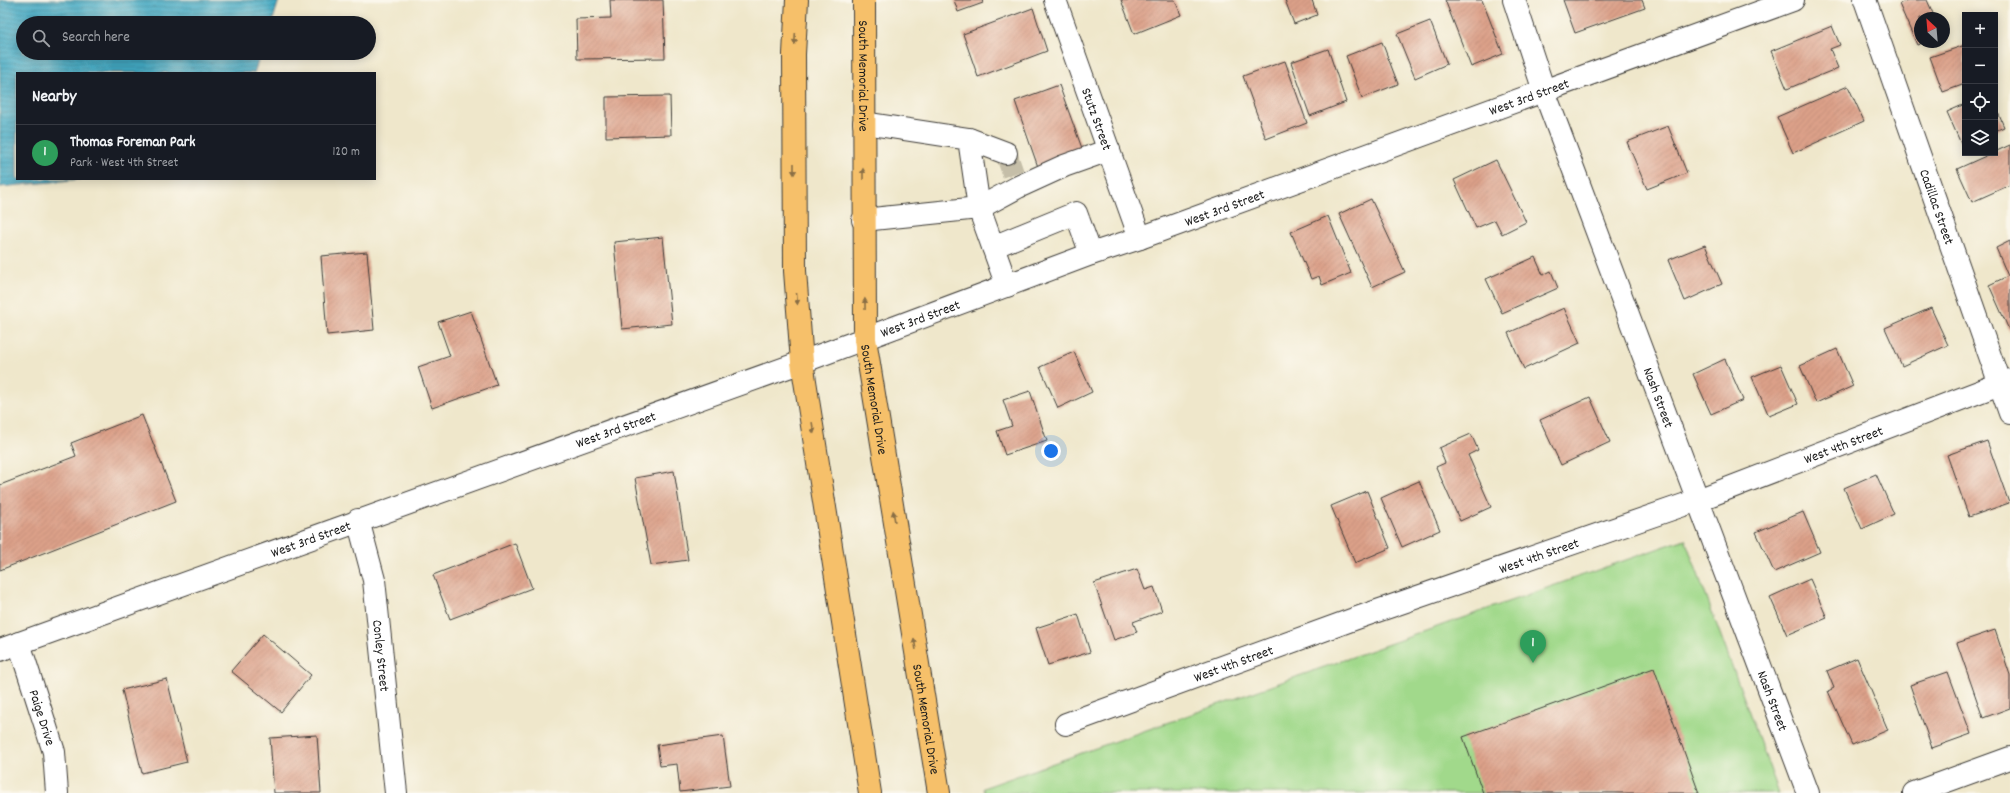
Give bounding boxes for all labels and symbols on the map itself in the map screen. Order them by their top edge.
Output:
north arrow [1914,12,1950,48]
street label: South Memorial Drive [852,20,872,132]
one-way arrow [792,33,798,46]
street label: West 3rd Street [1487,74,1572,122]
street label: Stutz Street [1075,85,1116,153]
one-way arrow [791,163,797,176]
one-way arrow [860,167,866,180]
street label: Cadillac Street [1913,167,1958,248]
street label: West 3rd Street [1182,185,1268,233]
one-way arrow [793,293,800,305]
street label: West 3rd Street [878,296,963,344]
one-way arrow [861,298,868,310]
street label: South Memorial Drive [854,343,892,456]
street label: Nash Street [1637,365,1678,431]
street label: West 3rd Street [573,407,659,454]
one-way arrow [810,422,816,434]
street label: West 4th Street [1801,422,1886,470]
your location [1041,441,1061,461]
one-way arrow [891,510,897,522]
street label: West 3rd Street [268,517,354,564]
street label: West 4th Street [1497,534,1582,580]
street label: Conley Street [366,619,393,693]
pin: 1 [1520,630,1546,663]
one-way arrow [912,638,918,650]
street label: West 4th Street [1191,641,1276,689]
street label: South Memorial Drive [906,663,944,776]
street label: Nash Street [1751,668,1792,734]
street label: Paige Drive [23,687,59,749]

